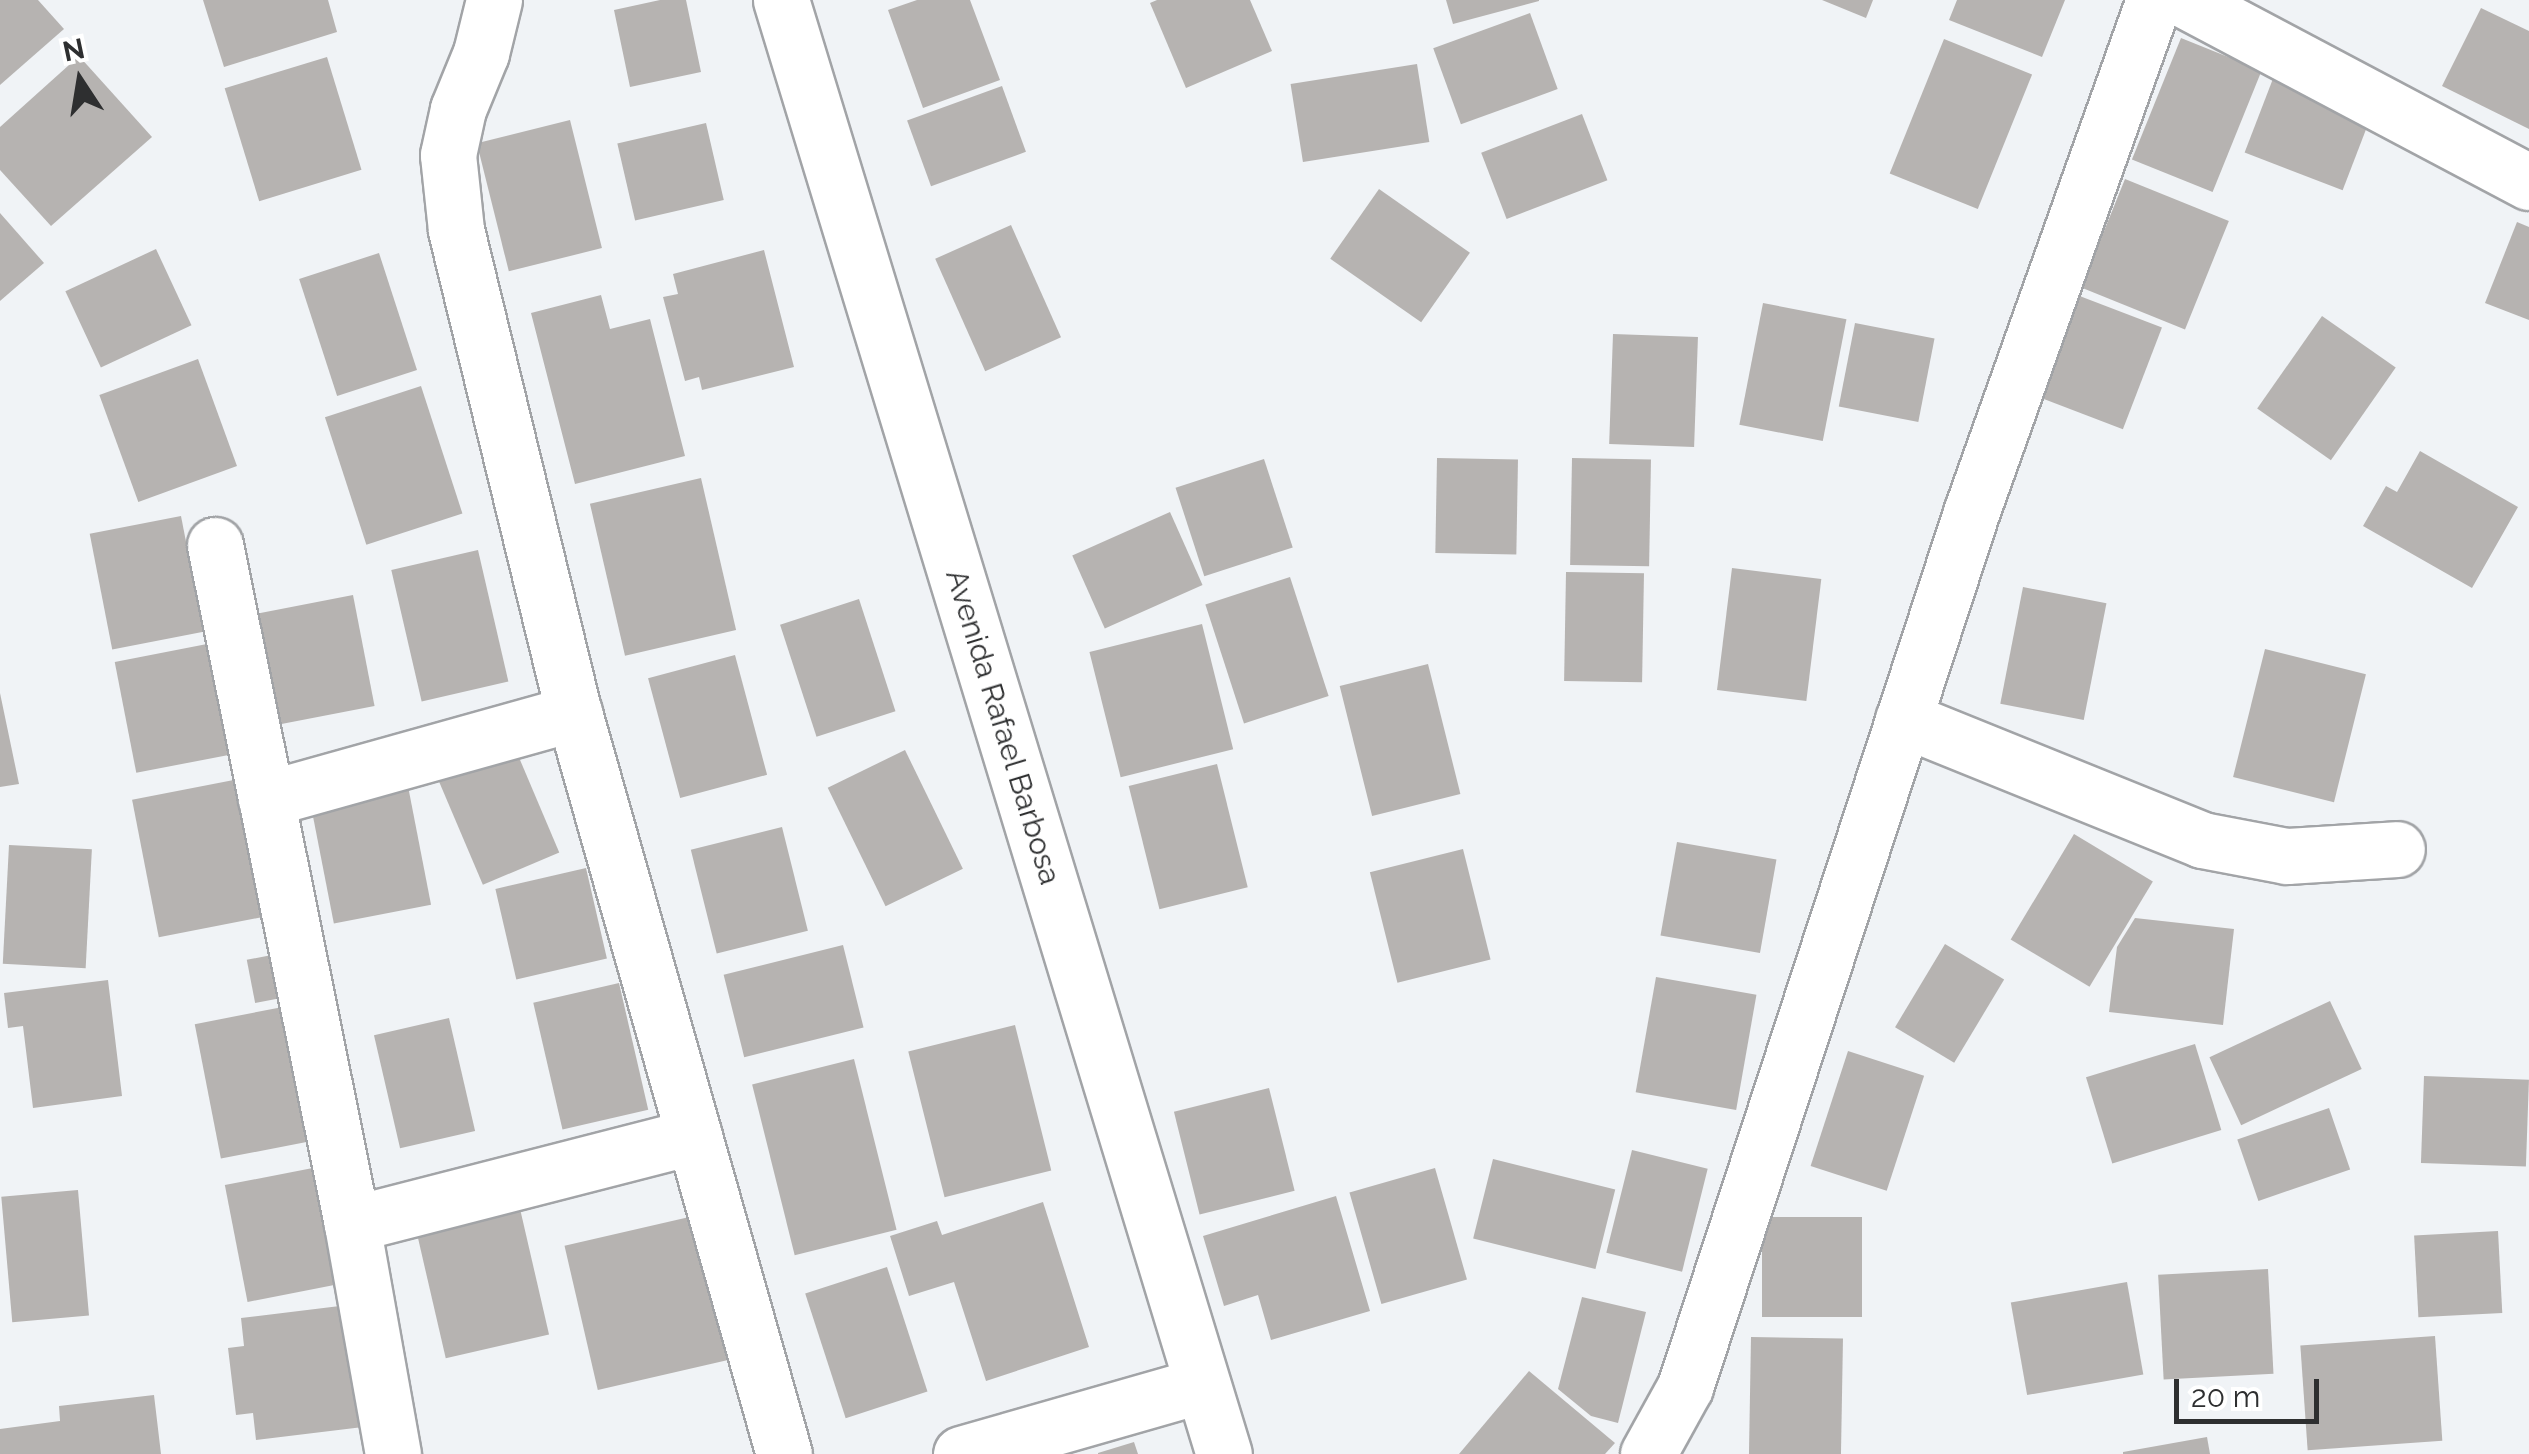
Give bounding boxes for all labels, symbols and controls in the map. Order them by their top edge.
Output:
north arrow [30,30,130,130]
text: N [60,32,88,69]
street label: Avenida Rafael Barbosa [938,565,1068,889]
scale bar [2179,1359,2324,1421]
text: 20 m [2191,1379,2260,1414]

